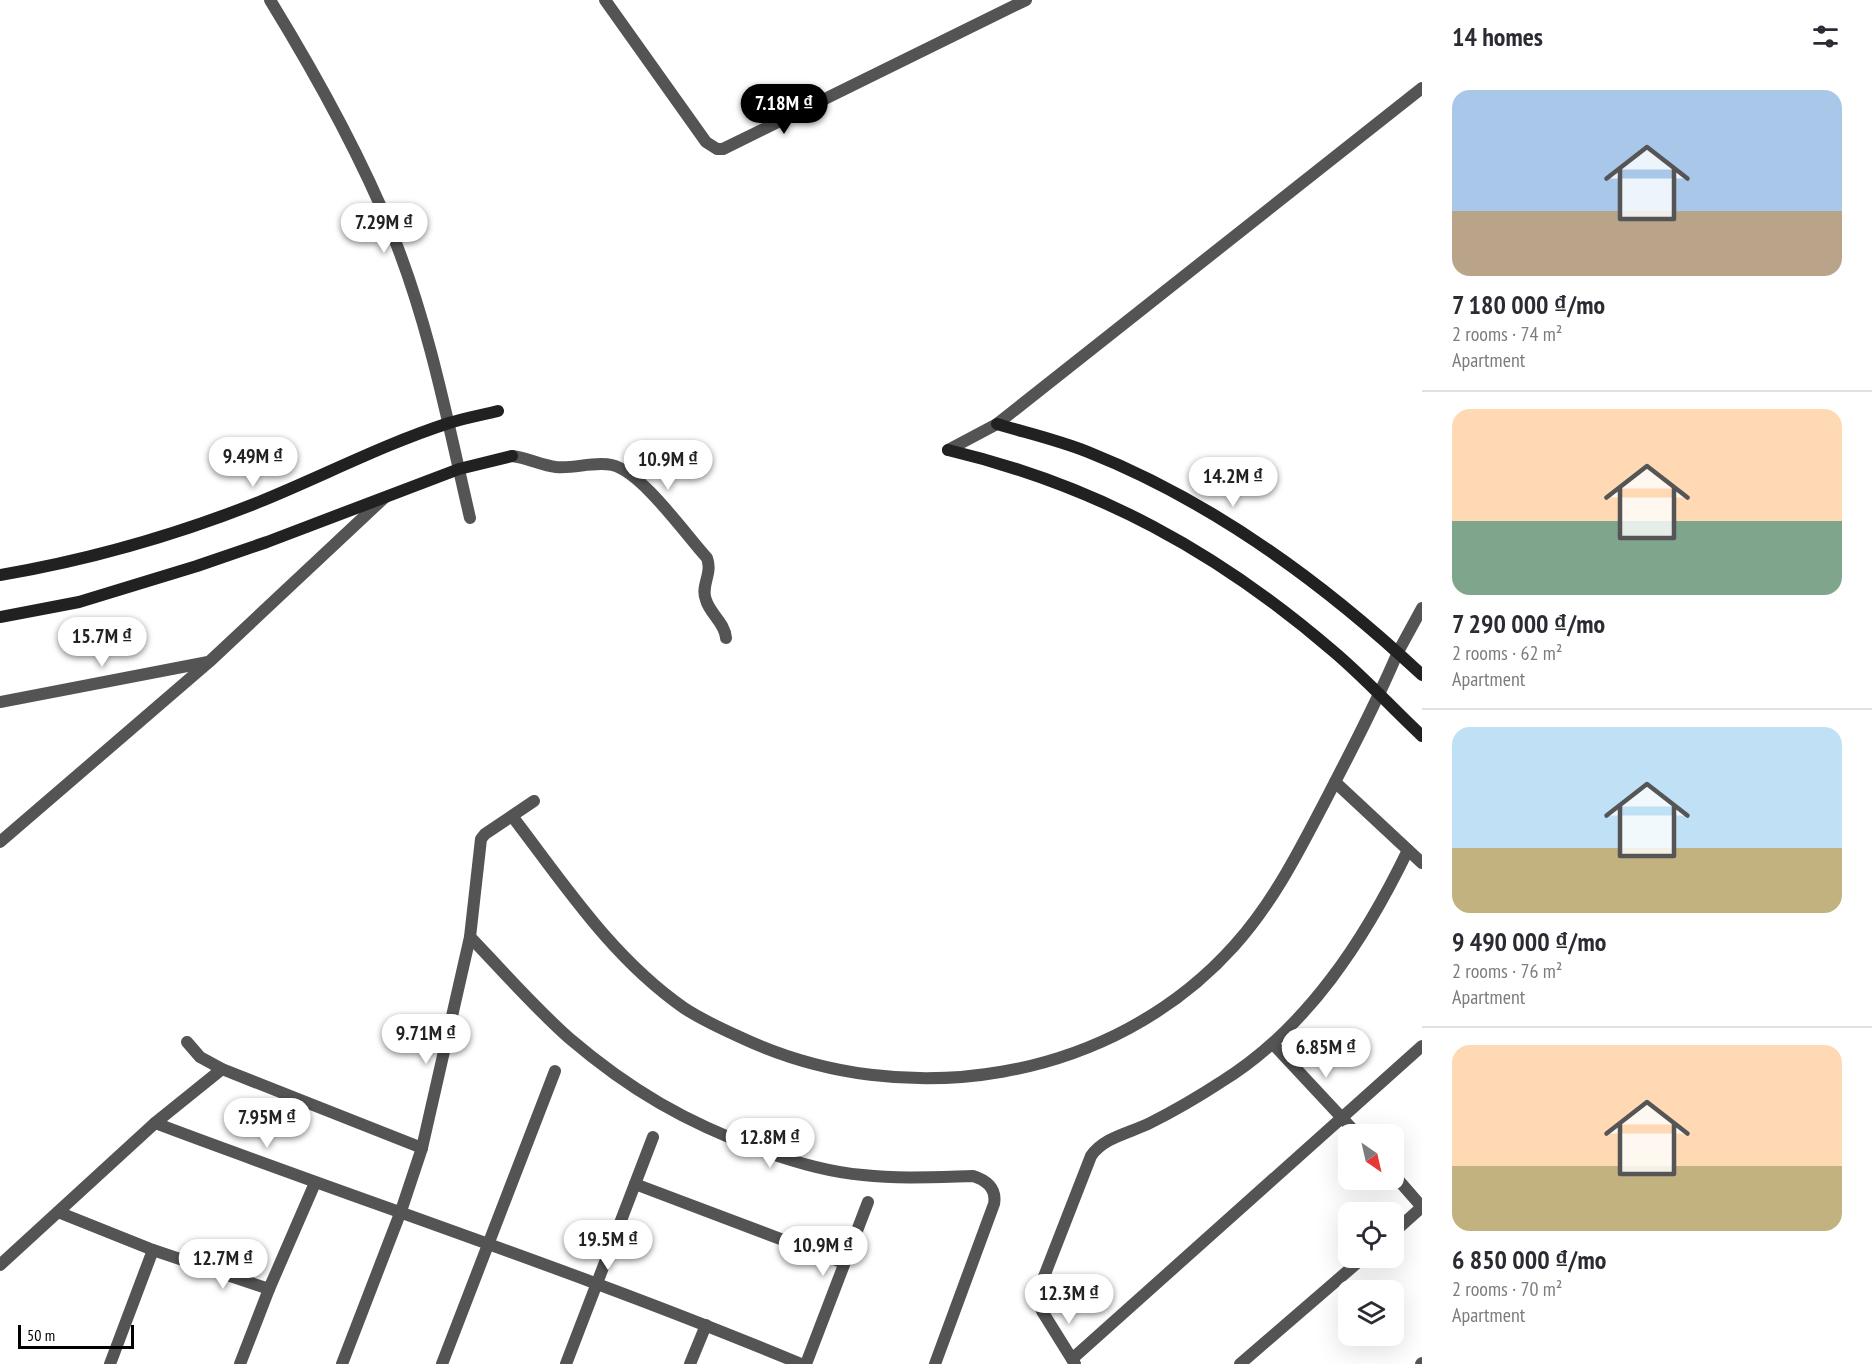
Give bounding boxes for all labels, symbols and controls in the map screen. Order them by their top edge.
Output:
text: 14 homes [1452,20,1543,53]
icon: filters [1809,20,1842,53]
pin: 7.18M ₫ [729,84,839,135]
text: 7.18M ₫ [755,90,813,116]
icon: home [1593,129,1701,237]
pin: 7.29M ₫ [329,203,439,254]
text: 7.29M ₫ [355,209,413,235]
text: 7 180 000 ₫/mo [1452,288,1605,321]
text: 2 rooms · 74 m² [1452,321,1562,347]
text: Apartment [1452,347,1525,373]
pin: 9.49M ₫ [198,437,308,488]
pin: 10.9M ₫ [613,440,723,491]
text: 9.49M ₫ [223,443,283,469]
text: 10.9M ₫ [638,446,698,472]
icon: home [1593,448,1701,556]
pin: 14.2M ₫ [1178,457,1288,508]
text: 14.2M ₫ [1203,463,1263,489]
text: 7 290 000 ₫/mo [1452,607,1605,640]
pin: 15.7M ₫ [47,617,157,668]
text: 15.7M ₫ [72,623,132,649]
text: 2 rooms · 62 m² [1452,640,1562,666]
text: Apartment [1452,666,1525,692]
icon: home [1593,766,1701,874]
text: 9 490 000 ₫/mo [1452,925,1606,958]
text: 2 rooms · 76 m² [1452,958,1562,984]
text: Apartment [1452,984,1525,1010]
pin: 9.71M ₫ [371,1014,481,1065]
text: 9.71M ₫ [396,1020,456,1046]
pin: 6.85M ₫ [1271,1028,1381,1079]
text: 6.85M ₫ [1296,1034,1356,1060]
icon: home [1593,1084,1701,1192]
pin: 7.95M ₫ [212,1098,322,1149]
text: 7.95M ₫ [238,1104,296,1130]
pin: 12.8M ₫ [715,1118,825,1169]
text: 12.8M ₫ [740,1124,800,1150]
north arrow [1338,1124,1404,1190]
map controls [1338,1124,1404,1346]
button: locate [1338,1202,1404,1268]
pin: 19.5M ₫ [553,1220,663,1271]
text: 19.5M ₫ [578,1226,638,1252]
pin: 10.9M ₫ [768,1226,878,1277]
text: 10.9M ₫ [793,1232,853,1258]
pin: 12.7M ₫ [168,1239,278,1290]
text: 6 850 000 ₫/mo [1452,1243,1606,1276]
text: 12.7M ₫ [193,1245,253,1271]
pin: 12.3M ₫ [1014,1274,1124,1325]
text: 2 rooms · 70 m² [1452,1276,1562,1302]
text: 12.3M ₫ [1039,1280,1099,1306]
button: layers [1338,1280,1404,1346]
text: Apartment [1452,1302,1525,1328]
scale bar [18,1322,134,1350]
text: 50 m [27,1325,55,1345]

